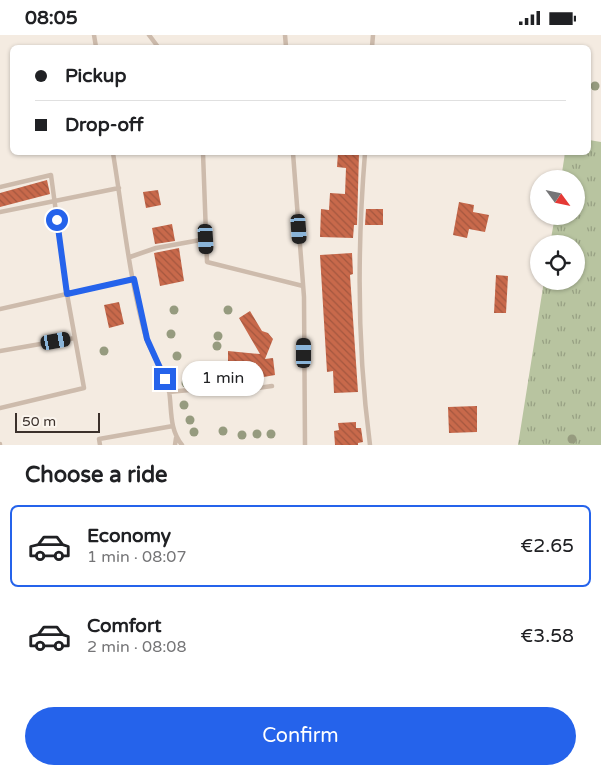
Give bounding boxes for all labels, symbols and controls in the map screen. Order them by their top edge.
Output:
text: 08:05 [25,7,78,29]
text: Pickup [65,65,126,87]
text: Drop-off [65,114,144,136]
north arrow [530,170,585,225]
map controls [530,170,585,290]
route start [46,209,68,231]
car [290,214,307,244]
car [197,224,214,254]
button: locate [530,235,585,290]
car [39,331,72,351]
car [296,338,311,368]
callout: 1 min [182,361,265,397]
route end [154,368,176,390]
text: 1 min [202,368,244,388]
scale bar [15,410,100,433]
text: 50 m [22,413,56,430]
text: Choose a ride [25,462,168,488]
icon: car [27,524,72,569]
text: Economy [87,525,171,547]
text: €2.65 [520,535,574,557]
text: 1 min · 08:07 [87,547,186,567]
icon: car [27,614,72,659]
text: Comfort [87,615,161,637]
text: €3.58 [520,625,574,647]
text: 2 min · 08:08 [87,637,186,657]
button: Confirm [25,707,576,765]

